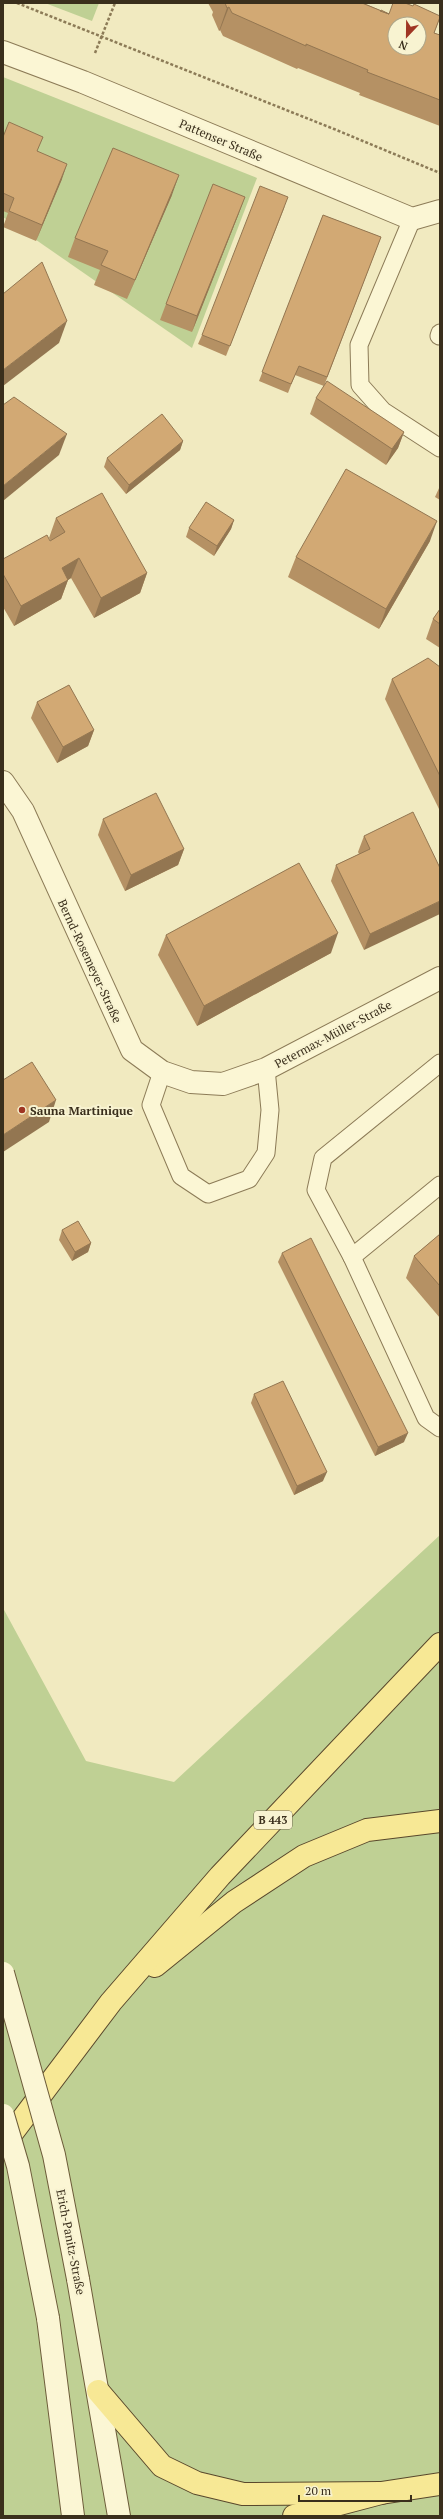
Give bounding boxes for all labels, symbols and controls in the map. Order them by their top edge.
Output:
north arrow [387,16,427,56]
text: N [396,37,410,53]
street label: Pattenser Straße [177,116,265,164]
street label: Bernd-Rosemeyer-Straße [55,897,125,1025]
street label: Petermax-Müller-Straße [272,997,394,1071]
place label: Sauna Martinique [30,1103,134,1118]
marker: Sauna Martinique [17,1105,27,1115]
road number: B 443 [254,1811,292,1829]
street label: Erich-Panitz-Straße [53,2188,89,2296]
scale bar [299,2477,411,2503]
text: 20 m [305,2483,332,2498]

